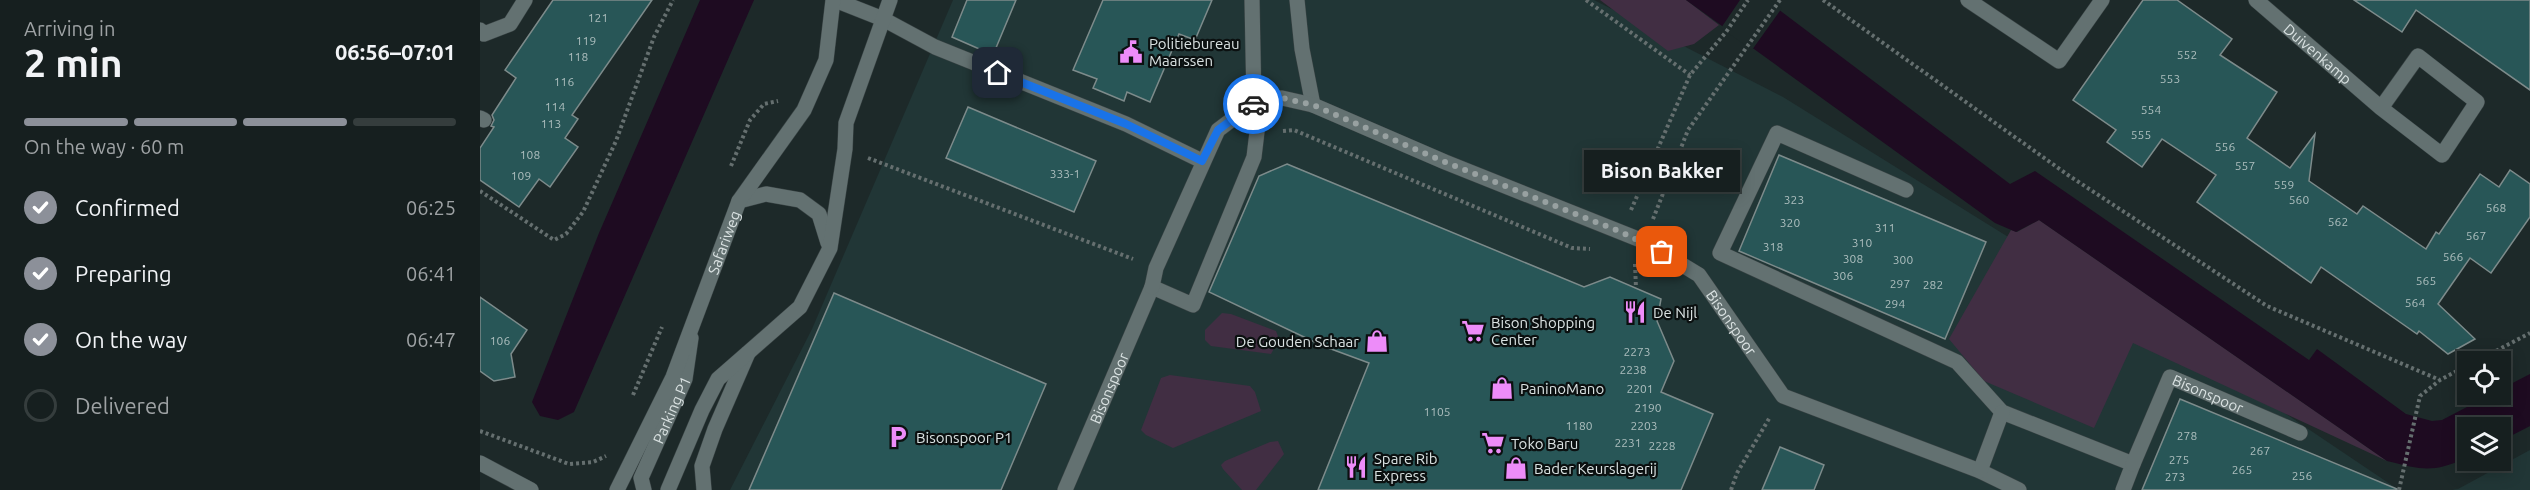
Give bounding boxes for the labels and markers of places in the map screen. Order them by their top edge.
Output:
place label: Politiebureau Maarssen [1149,35,1240,69]
public building icon: Politiebureau Maarssen [1118,39,1144,65]
pin [972,47,1023,98]
callout: Bison Bakker [1584,150,1740,192]
pin [1636,226,1687,277]
restaurant icon: De Nijl [1622,299,1648,325]
place label: De Nijl [1653,304,1697,321]
place label: Bison Shopping Center [1491,314,1595,348]
supermarket icon: Bison Shopping Center [1460,318,1486,344]
shop icon: De Gouden Schaar [1364,328,1390,354]
place label: De Gouden Schaar [1236,333,1359,350]
shop icon: PaninoMano [1489,375,1515,401]
place label: PaninoMano [1520,380,1604,397]
parking icon: Bisonspoor P1 [885,424,911,450]
place label: Bisonspoor P1 [916,429,1012,446]
supermarket icon: Toko Baru [1480,430,1506,456]
place label: Toko Baru [1511,435,1578,452]
place label: Spare Rib Express [1374,450,1438,484]
restaurant icon: Spare Rib Express [1343,454,1369,480]
shop icon: Bader Keurslagerij [1503,455,1529,481]
place label: Bader Keurslagerij [1534,460,1657,477]

